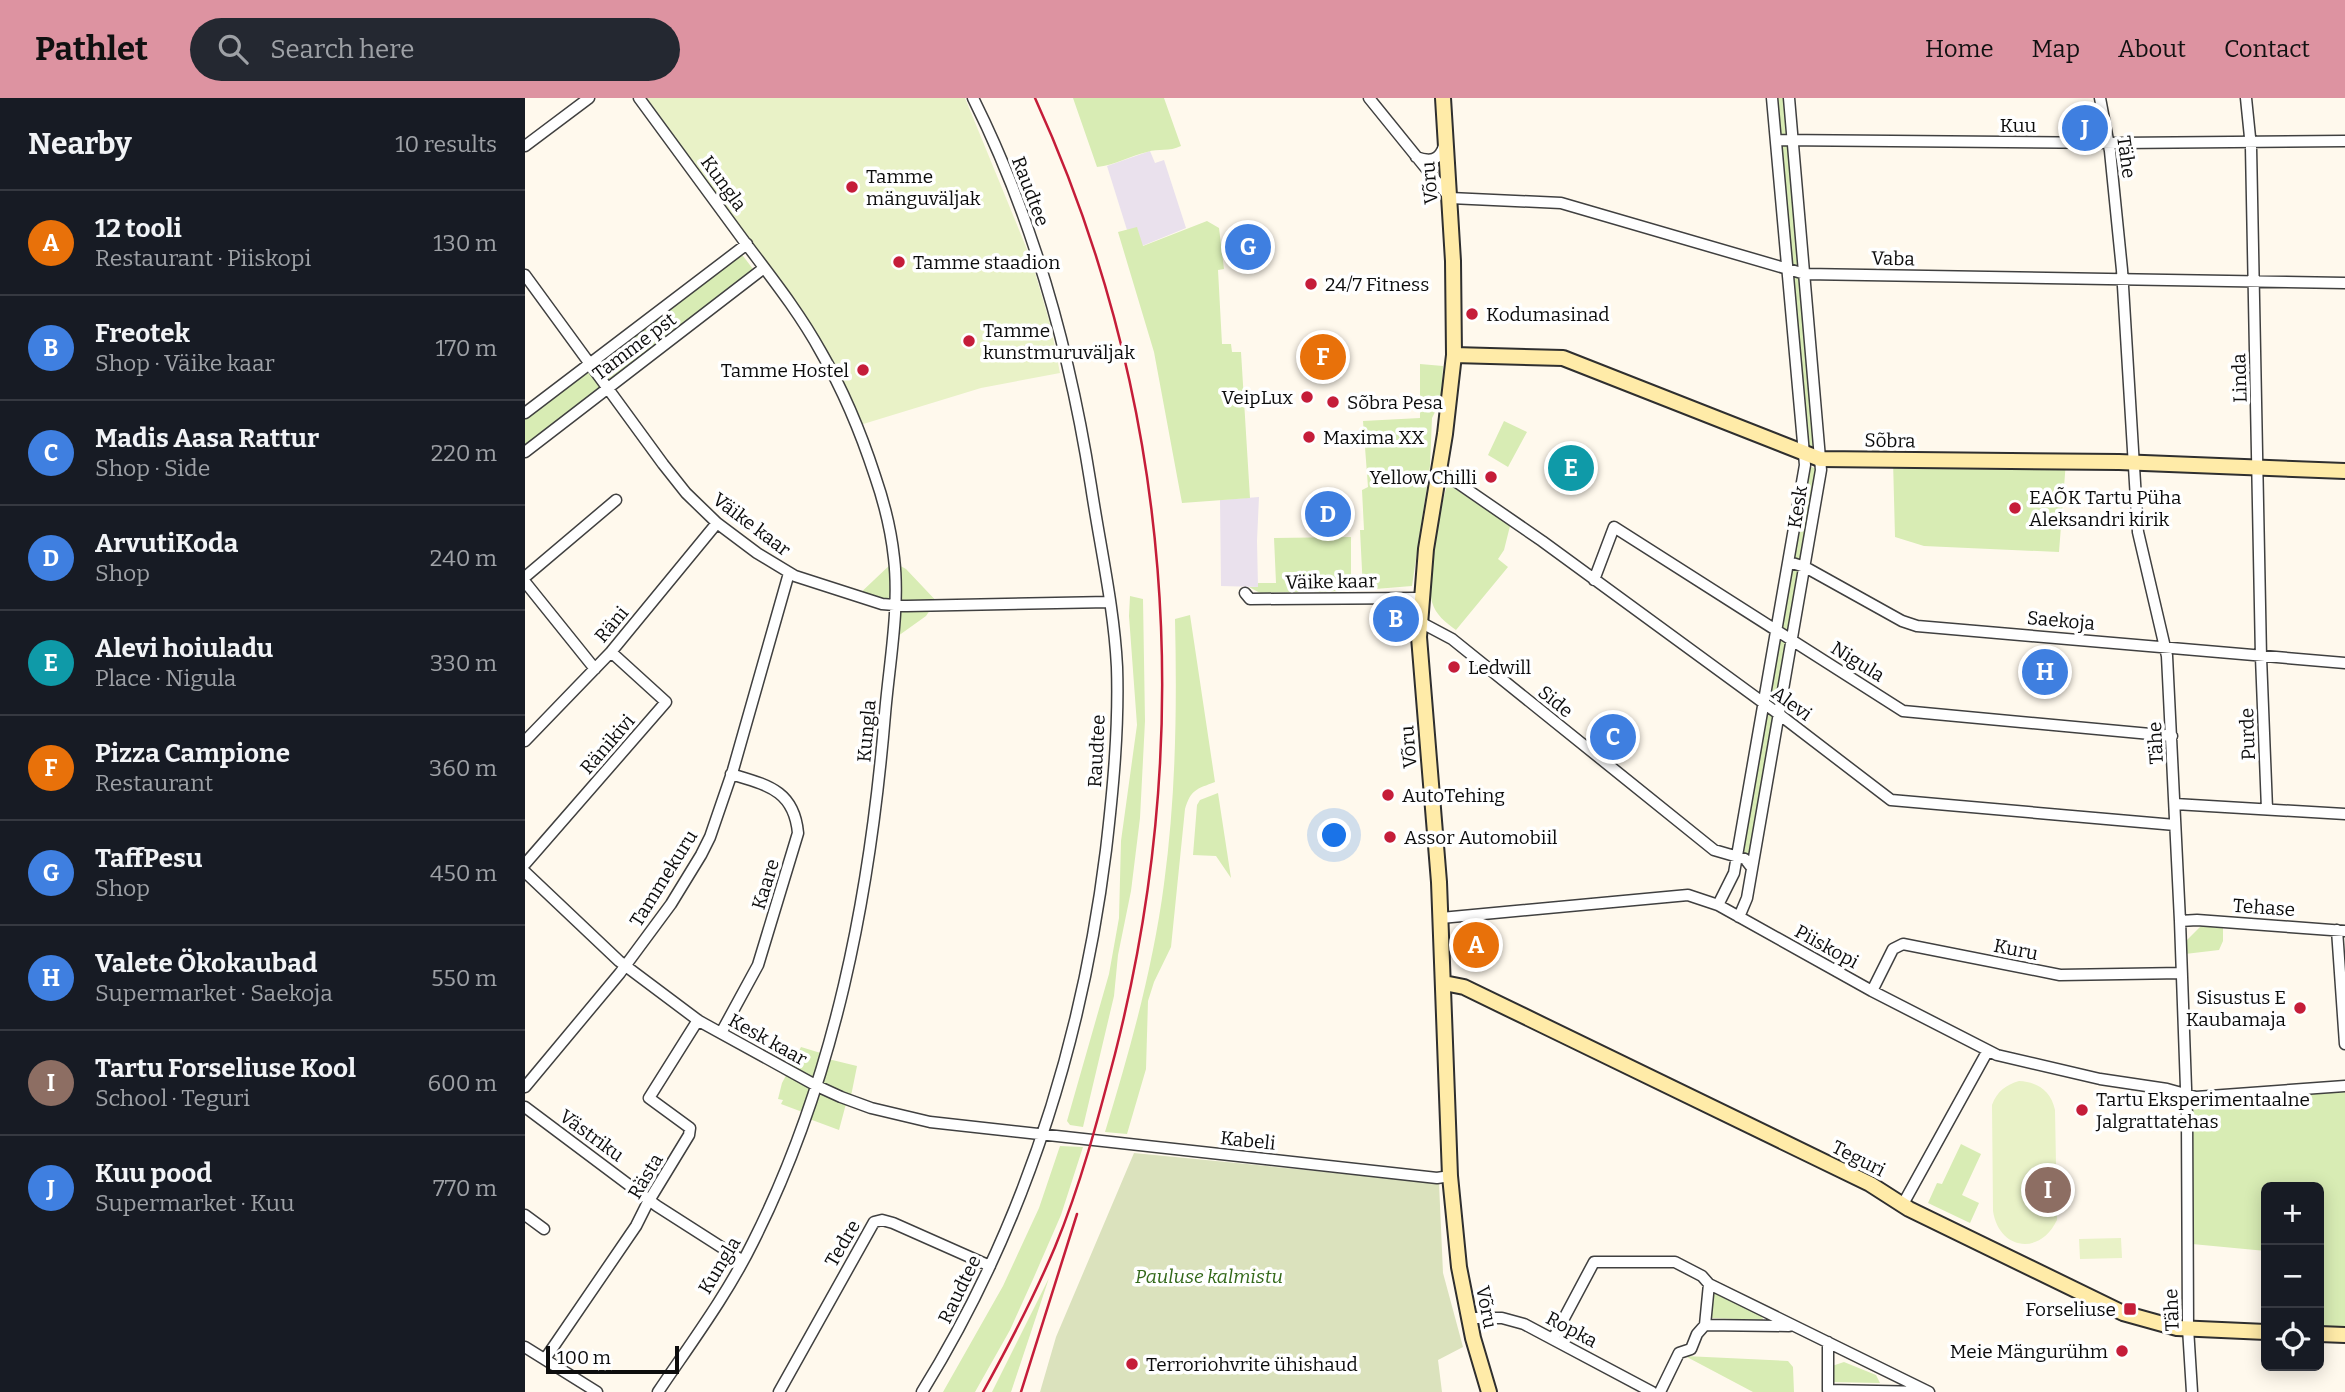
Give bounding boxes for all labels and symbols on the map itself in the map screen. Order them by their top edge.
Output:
pin: J [2062,102,2108,154]
street label: Kuu [2000,114,2036,137]
street label: Tähe [2112,134,2141,180]
street label: Kungla [696,151,752,216]
street label: Raudtee [1007,153,1054,229]
street label: Võru [1416,160,1443,205]
place label: Tamme mänguväljak [866,165,981,210]
marker: Tamme mänguväljak [844,179,860,195]
pin: G [1225,221,1271,273]
street label: Vaba [1871,247,1915,270]
place label: Tamme staadion [913,251,1060,274]
marker: Tamme staadion [891,254,907,270]
place label: 24/7 Fitness [1325,273,1429,296]
marker: 24/7 Fitness [1303,276,1319,292]
place label: Kodumasinad [1486,303,1610,326]
marker: Kodumasinad [1464,306,1480,322]
street label: Tamme pst [588,308,681,385]
place label: Tamme kunstmuruväljak [983,319,1135,364]
pin: F [1300,331,1346,383]
marker: Tamme kunstmuruväljak [961,333,977,349]
street label: Linda [2227,352,2252,403]
place label: Tamme Hostel [721,359,849,382]
marker: Tamme Hostel [855,362,871,378]
place label: VeipLux [1221,386,1293,409]
marker: VeipLux [1299,389,1315,405]
place label: Sõbra Pesa [1347,391,1444,414]
marker: Sõbra Pesa [1325,394,1341,410]
place label: Maxima XX [1323,426,1424,449]
marker: Maxima XX [1301,429,1317,445]
street label: Sõbra [1864,429,1916,452]
pin: E [1548,442,1594,494]
place label: Yellow Chilli [1370,466,1477,489]
marker: Yellow Chilli [1483,469,1499,485]
street label: Kesk [1783,484,1812,530]
place label: EAÕK Tartu Püha Aleksandri kirik [2029,486,2182,531]
street label: Väike kaar [708,488,796,561]
pin: D [1305,488,1351,540]
marker: EAÕK Tartu Püha Aleksandri kirik [2007,500,2023,516]
street label: Väike kaar [1285,569,1377,594]
pin: B [1373,593,1419,645]
street label: Räni [590,601,633,647]
street label: Saekoja [2026,606,2097,635]
street label: Nigula [1827,636,1889,687]
pin: H [2022,646,2068,698]
place label: Ledwill [1468,656,1531,679]
marker: Ledwill [1446,659,1462,675]
street label: Side [1534,680,1578,722]
street label: Alevi [1767,681,1817,726]
street label: Kungla [852,698,881,763]
street label: Purde [2235,707,2260,761]
street label: Ränikivi [575,710,640,779]
pin: C [1590,711,1636,763]
street label: Raudtee [1083,714,1110,788]
street label: Tähe [2143,721,2168,765]
street label: Võru [1395,724,1422,769]
place label: AutoTehing [1402,784,1505,807]
marker: AutoTehing [1380,787,1396,803]
your location [1317,818,1351,852]
street label: Tammekuru [625,826,702,931]
place label: Assor Automobiil [1404,826,1558,849]
marker: Assor Automobiil [1382,829,1398,845]
street label: Kaare [747,856,784,912]
street label: Tehase [2232,894,2296,921]
pin: A [1453,919,1499,971]
street label: Piiskopi [1791,920,1863,974]
street label: Kuru [1992,934,2040,965]
place label: Sisustus E Kaubamaja [2186,986,2287,1031]
marker: Sisustus E Kaubamaja [2292,1000,2308,1016]
street label: Kesk kaar [725,1009,812,1071]
place label: Tartu Eksperimentaalne Jalgrattatehas [2095,1088,2310,1133]
marker: Tartu Eksperimentaalne Jalgrattatehas [2074,1102,2090,1118]
street label: Västriku [555,1104,629,1167]
street label: Kabeli [1219,1126,1277,1155]
street label: Teguri [1828,1135,1890,1182]
street label: Rästa [623,1149,668,1203]
pin: I [2025,1164,2071,1216]
street label: Tedre [820,1216,865,1271]
street label: Kungla [693,1232,746,1298]
street label: Raudtee [933,1251,986,1327]
park label: Pauluse kalmistu [1135,1265,1283,1288]
street label: Võru [1471,1284,1502,1330]
street label: Tähe [2159,1288,2184,1332]
place label: Forseliuse [2025,1298,2116,1321]
marker: Forseliuse [2122,1301,2138,1317]
street label: Ropka [1542,1306,1602,1353]
place label: Meie Mängurühm [1950,1340,2108,1363]
scale bar [546,1343,679,1375]
marker: Meie Mängurühm [2114,1343,2130,1359]
place label: Terroriohvrite ühishaud [1146,1353,1358,1376]
marker: Terroriohvrite ühishaud [1124,1356,1140,1372]

